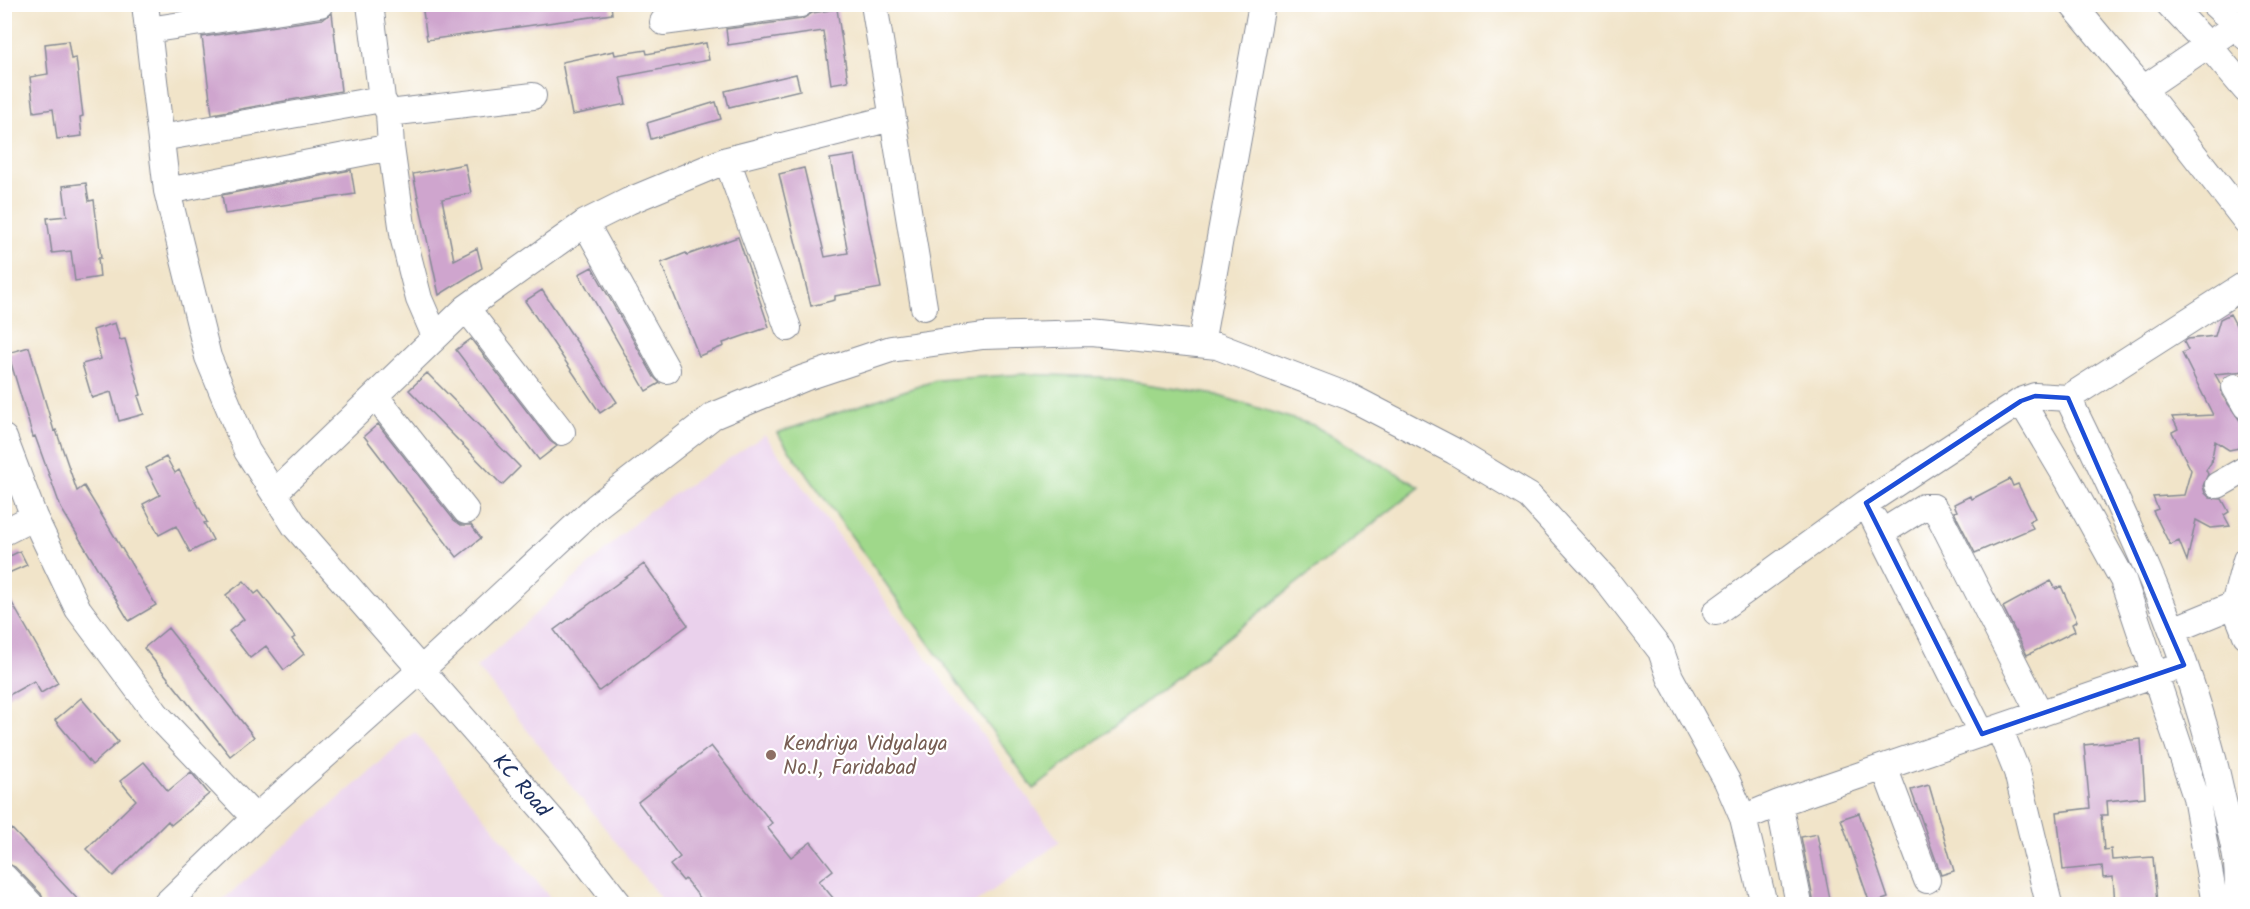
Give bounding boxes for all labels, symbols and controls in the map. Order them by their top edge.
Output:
place label: Kendriya Vidyalaya No.1, Faridabad [783,728,948,785]
street label: KC Road [484,747,558,826]
marker: Kendriya Vidyalaya No.1, Faridabad [764,748,778,762]

